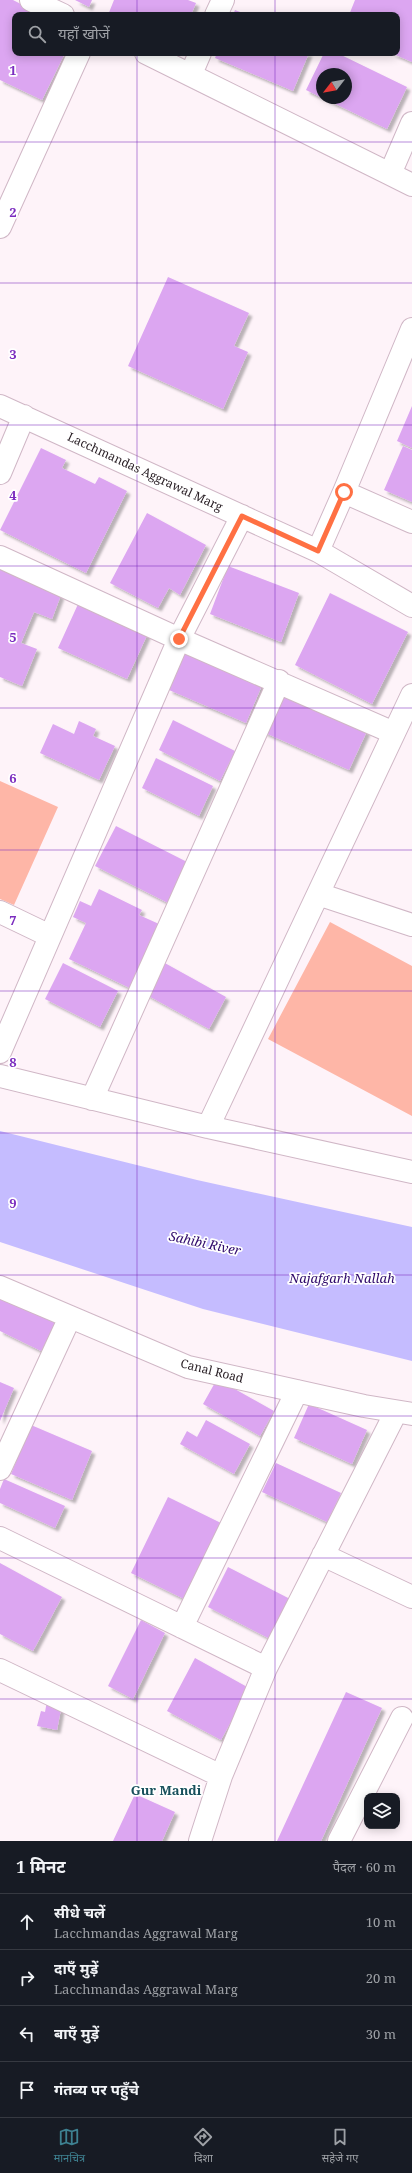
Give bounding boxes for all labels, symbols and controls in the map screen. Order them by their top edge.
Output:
search box [12,12,400,56]
icon: search [26,23,48,45]
text: यहाँ खोजें [58,23,110,43]
text: 1 [9,61,17,79]
north arrow [316,68,352,104]
text: 2 [9,203,17,221]
text: 3 [9,345,17,363]
street label: Lacchmandas Aggrawal Marg [65,428,226,515]
route start [335,483,353,501]
text: 4 [9,486,17,504]
text: 5 [9,628,17,646]
route end [170,630,188,648]
text: 6 [9,769,17,787]
text: 7 [9,911,17,929]
text: 8 [9,1053,17,1071]
text: 9 [9,1194,17,1212]
water label: Sahibi River [167,1227,243,1260]
water label: Najafgarh Nallah [288,1269,395,1287]
street label: Canal Road [179,1354,246,1387]
district label: Gur Mandi [131,1781,202,1799]
map controls [364,1793,400,1829]
button: layers [364,1793,400,1829]
text: 1 मिनट [16,1855,66,1878]
text: पैदल · 60 m [333,1858,396,1876]
text: सीधे चलें [54,1902,105,1922]
icon: ahead [16,1911,38,1933]
text: 10 m [366,1913,396,1931]
text: Lacchmandas Aggrawal Marg [54,1924,238,1942]
text: दाएँ मुड़ें [54,1958,98,1978]
icon: right [16,1967,38,1989]
text: 20 m [366,1969,396,1987]
text: Lacchmandas Aggrawal Marg [54,1980,238,1998]
icon: left [16,2023,38,2045]
text: बाएँ मुड़ें [54,2023,99,2043]
text: 30 m [366,2025,396,2043]
icon: arrive [16,2079,38,2101]
text: गंतव्य पर पहुँचे [54,2079,139,2099]
tab: मानचित्र [54,2126,85,2166]
tab: दिशा [192,2126,214,2166]
tab: सहेजे गए [322,2126,358,2166]

